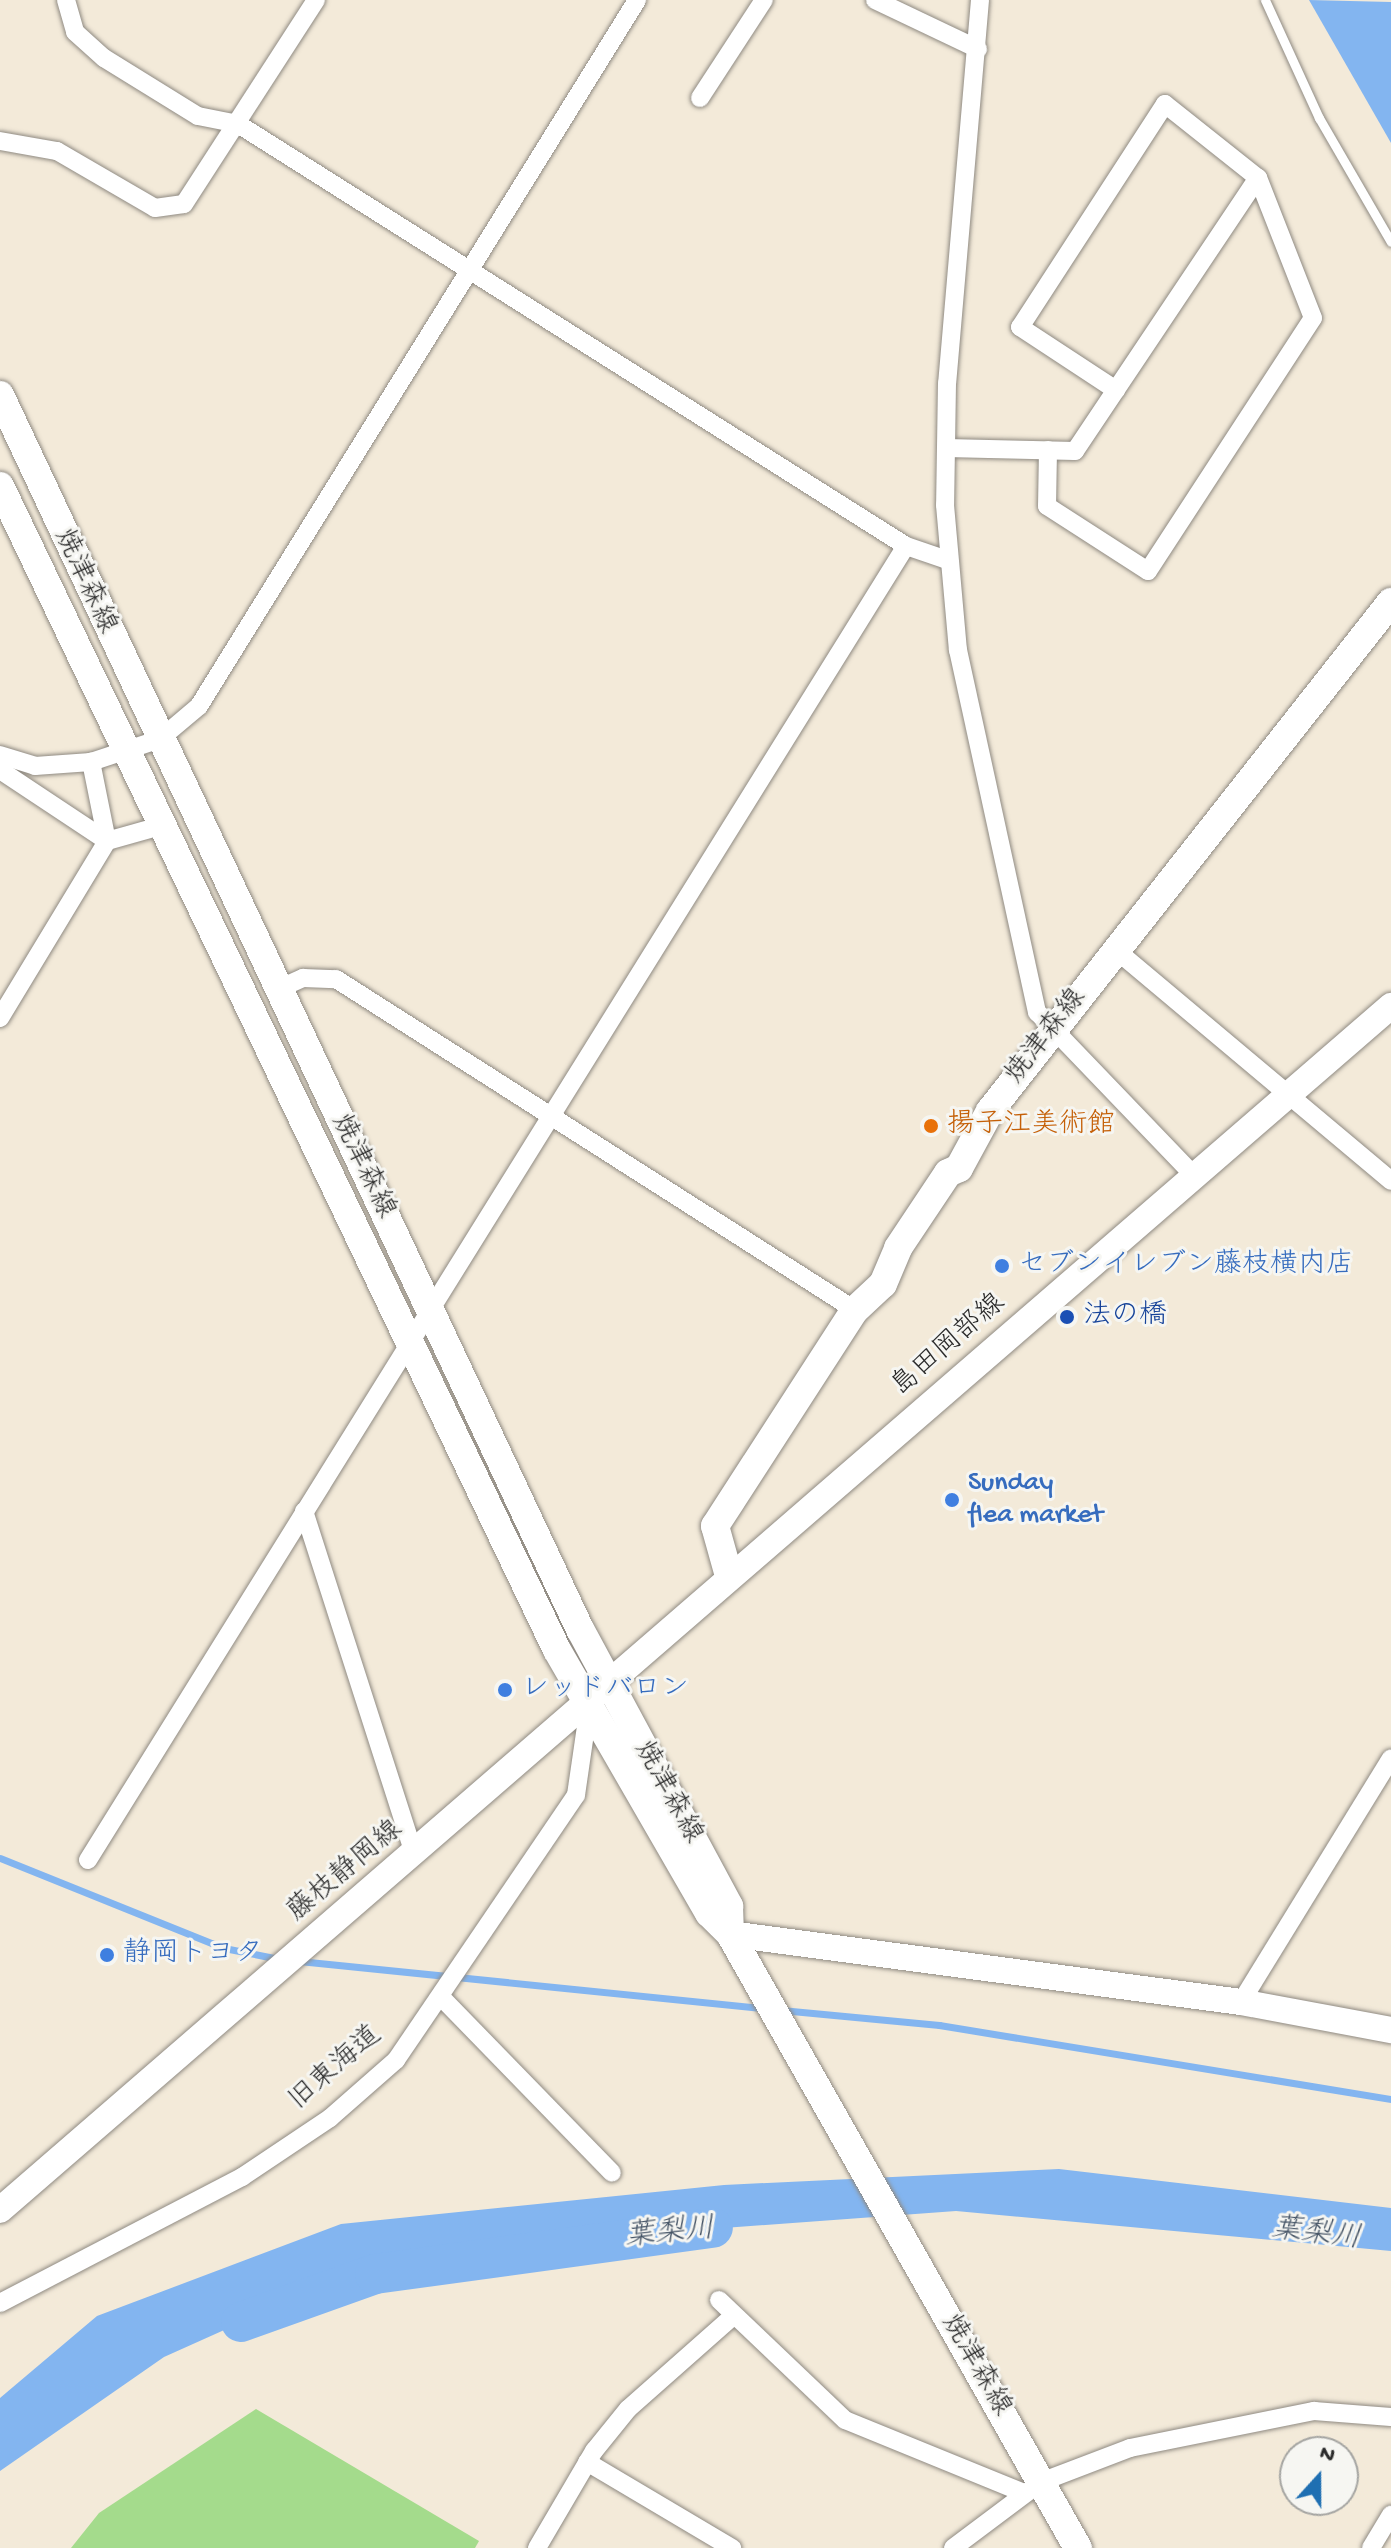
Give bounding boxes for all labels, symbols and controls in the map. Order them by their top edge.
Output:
street label: 焼津森線 [45,524,123,640]
street label: 焼津森線 [999,983,1095,1091]
street label: 焼津森線 [322,1109,402,1225]
place label: 揚子江美術館 [947,1109,1115,1143]
marker: 揚子江美術館 [922,1117,940,1135]
place label: セブンイレブン藤枝横内店 [1018,1249,1354,1283]
marker: セブンイレブン藤枝横内店 [993,1257,1011,1275]
street label: 島田岡部線 [885,1287,1013,1405]
place label: 法の橋 [1083,1300,1167,1334]
marker: 法の橋 [1058,1308,1076,1326]
place label: Sunday flea market [968,1467,1103,1533]
marker: Sunday flea market [943,1491,961,1509]
place label: レッドバロン [521,1673,689,1707]
marker: レッドバロン [496,1681,514,1699]
street label: 焼津森線 [625,1736,709,1850]
street label: 藤枝静岡線 [282,1814,410,1930]
place label: 静岡トヨタ [123,1938,263,1972]
marker: 静岡トヨタ [98,1946,116,1964]
street label: 旧東海道 [283,2020,389,2118]
water label: 葉梨川 [624,2213,716,2257]
water label: 葉梨川 [1269,2213,1363,2259]
street label: 焼津森線 [932,2309,1018,2423]
north arrow [1279,2436,1359,2516]
text: N [1316,2441,1338,2470]

